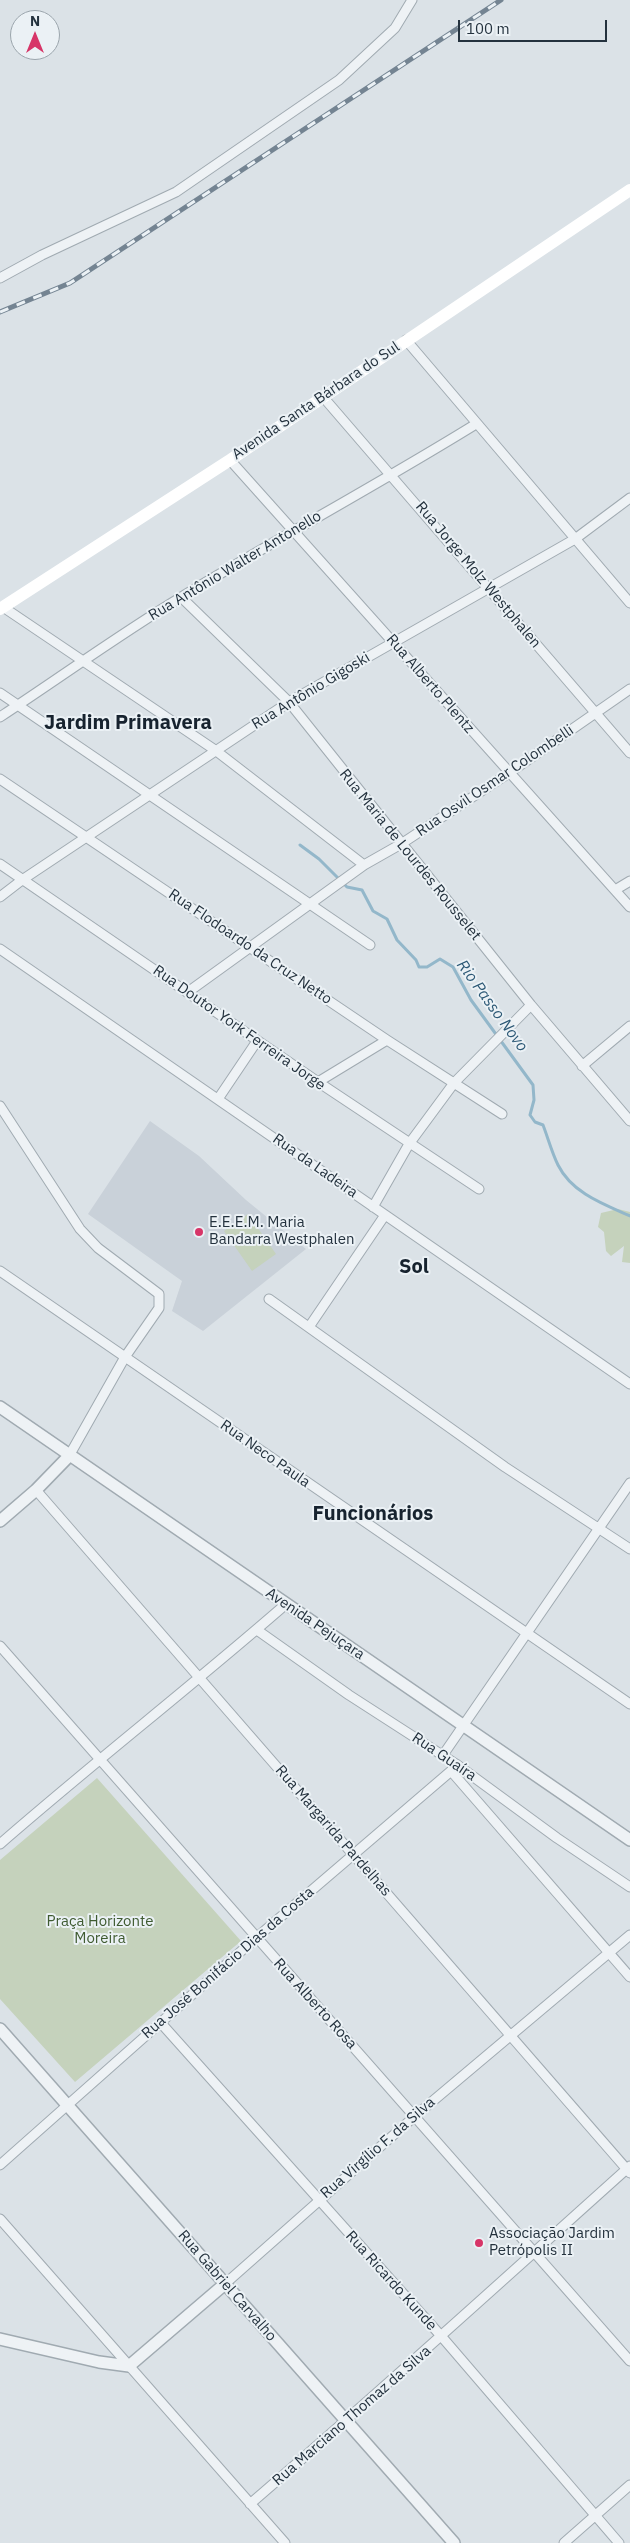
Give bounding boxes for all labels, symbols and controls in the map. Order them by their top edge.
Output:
north arrow [10,10,60,60]
scale bar [460,10,609,42]
text: N [30,12,40,30]
text: 100 m [466,19,510,38]
street label: Avenida Santa Bárbara do Sul [229,338,403,464]
street label: Rua Jorge Molz Westphalen [411,498,545,652]
street label: Rua Antônio Walter Antonello [145,507,325,625]
street label: Rua Alberto Plentz [382,631,478,737]
street label: Rua Antônio Gigoski [249,649,373,733]
district label: Jardim Primavera [44,711,212,735]
street label: Rua Osvil Osmar Colombelli [413,721,577,841]
street label: Rua Maria de Lourdes Rousselet [335,766,485,944]
street label: Rua Flodoardo da Cruz Netto [165,885,335,1009]
water label: Rio Passo Novo [452,956,532,1056]
street label: Rua Doutor York Ferreira Jorge [149,961,329,1095]
street label: Rua da Ladeira [269,1130,361,1202]
place label: E.E.E.M. Maria Bandarra Westphalen [209,1214,354,1249]
marker: E.E.E.M. Maria Bandarra Westphalen [193,1226,205,1238]
district label: Sol [399,1255,429,1279]
street label: Rua Neco Paula [217,1416,313,1492]
district label: Funcionários [313,1502,433,1526]
street label: Avenida Pejuçara [262,1584,368,1664]
street label: Rua Guaíra [408,1729,480,1785]
street label: Rua Margarida Pardelhas [271,1762,395,1900]
street label: Rua José Bonifácio Dias da Costa [138,1883,318,2043]
park label: Praça Horizonte Moreira [47,1913,153,1948]
street label: Rua Alberto Rosa [269,1955,361,2053]
street label: Rua Virgílio F. da Silva [317,2093,439,2203]
place label: Associação Jardim Petrópolis II [489,2225,615,2260]
street label: Rua Gabriel Carvalho [174,2227,280,2345]
street label: Rua Ricardo Kunde [341,2227,441,2335]
marker: Associação Jardim Petrópolis II [473,2237,485,2249]
street label: Rua Marciano Thomaz da Silva [269,2342,435,2490]

